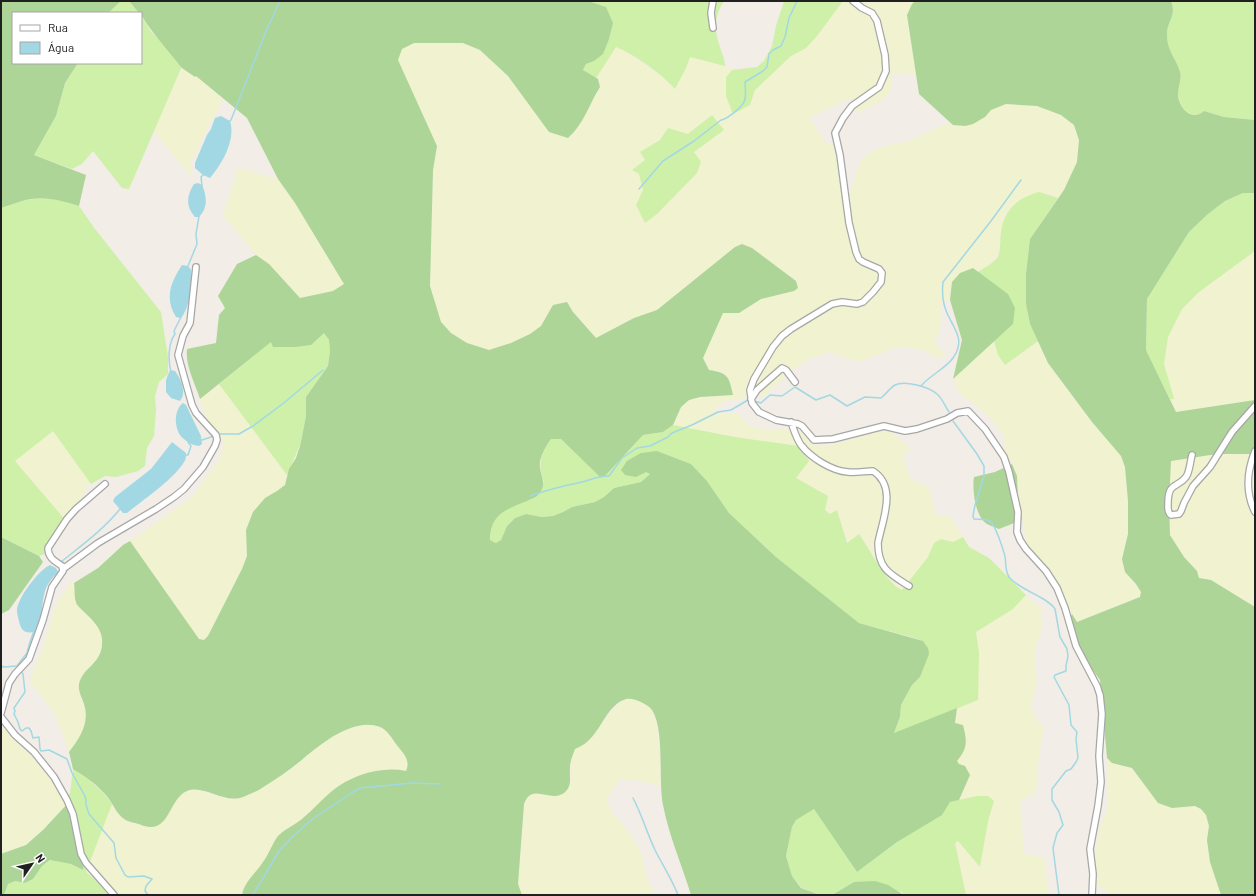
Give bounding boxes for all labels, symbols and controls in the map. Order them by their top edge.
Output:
legend [12,12,142,64]
text: Rua [48,20,68,34]
text: Água [48,40,74,54]
north arrow [12,844,52,884]
text: N [33,851,48,865]

